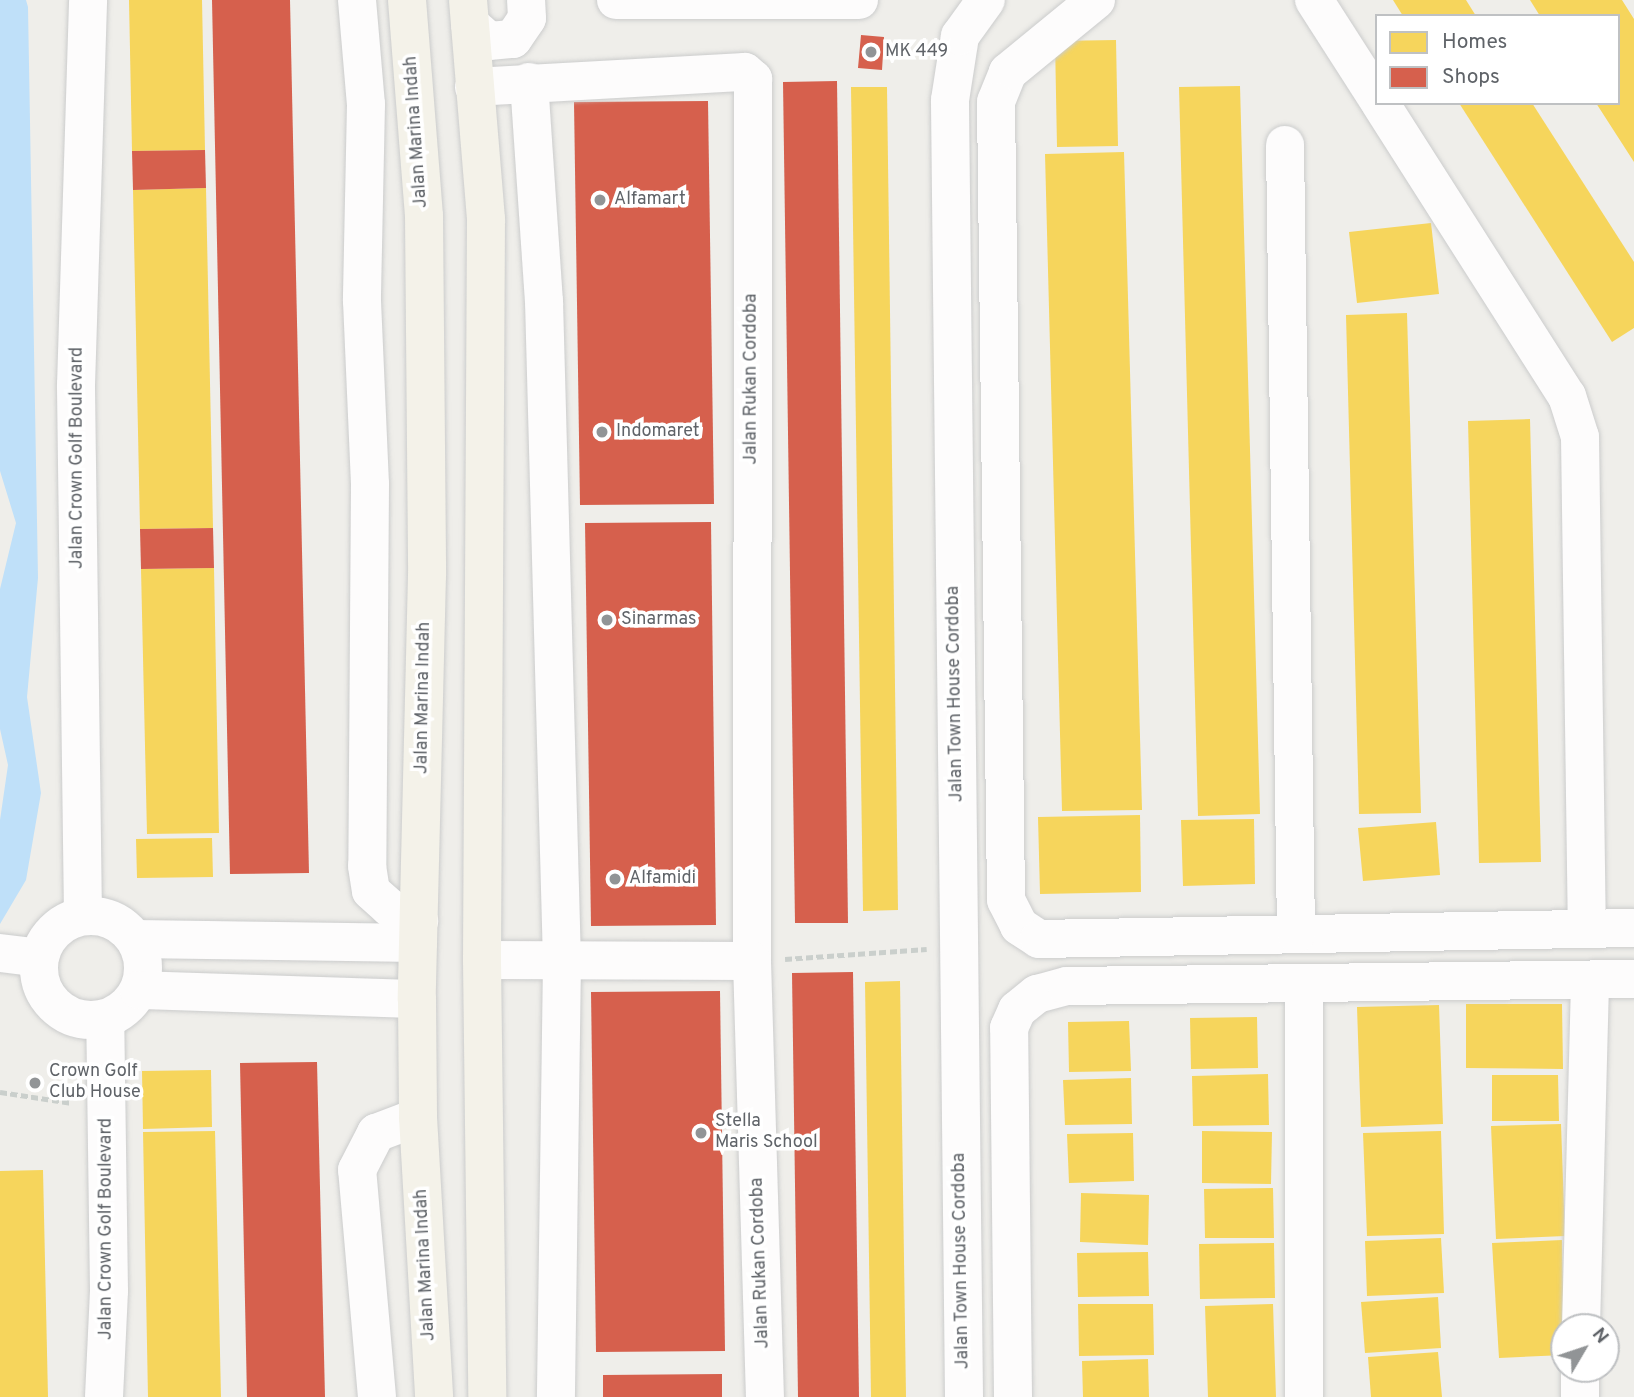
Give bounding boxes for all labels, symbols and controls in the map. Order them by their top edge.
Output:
legend [1375,14,1620,105]
text: Homes [1442,29,1507,56]
place label: MK 449 [885,41,948,63]
marker: MK 449 [863,44,879,60]
street label: Jalan Marina Indah [401,55,433,209]
text: Shops [1442,64,1500,91]
place label: Alfamart [614,189,686,211]
marker: Alfamart [592,192,608,208]
street label: Jalan Rukan Cordoba [741,293,763,465]
street label: Jalan Crown Golf Boulevard [67,347,89,569]
place label: Indomaret [616,421,699,443]
marker: Indomaret [594,424,610,440]
street label: Jalan Town House Cordoba [943,585,969,803]
place label: Sinarmas [621,609,696,631]
marker: Sinarmas [599,612,615,628]
street label: Jalan Marina Indah [412,622,436,774]
place label: Alfamidi [629,868,696,890]
marker: Alfamidi [607,871,623,887]
place label: Crown Golf Club House [49,1062,141,1104]
marker: Crown Golf Club House [27,1075,43,1091]
place label: Stella Maris School [715,1112,818,1154]
street label: Jalan Crown Golf Boulevard [96,1118,118,1340]
marker: Stella Maris School [693,1125,709,1141]
street label: Jalan Town House Cordoba [949,1152,975,1370]
street label: Jalan Rukan Cordoba [747,1177,775,1349]
street label: Jalan Marina Indah [411,1188,441,1342]
north arrow [1550,1313,1620,1383]
text: N [1586,1323,1613,1349]

